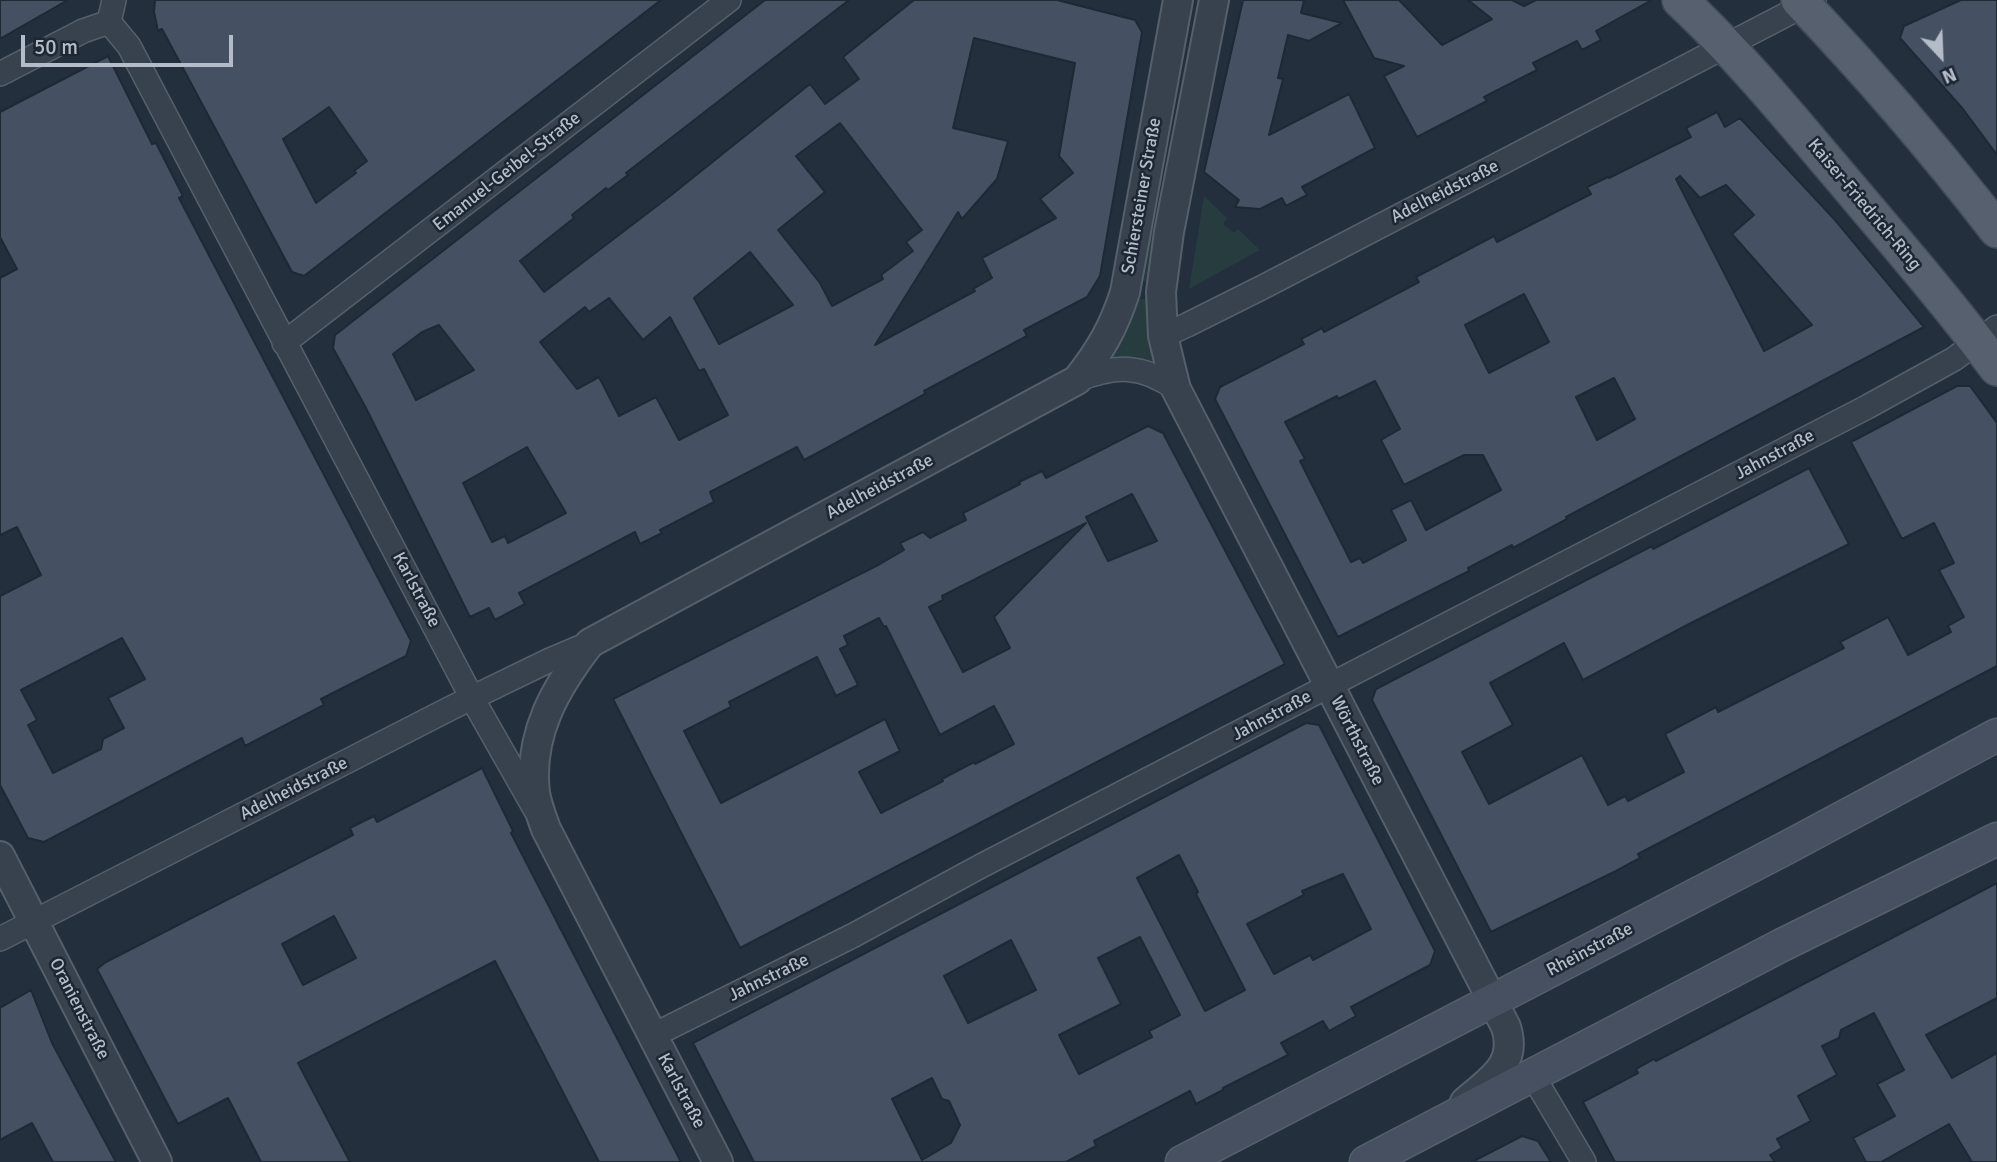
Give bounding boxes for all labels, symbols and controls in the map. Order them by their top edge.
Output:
scale bar [24,21,236,65]
north arrow [1906,21,1976,91]
text: 50 m [34,34,78,60]
text: N [1938,62,1960,89]
street label: Emanuel-Geibel-Straße [429,108,585,236]
street label: Schiersteiner Straße [1118,116,1166,276]
street label: Kaiser-Friedrich-Ring [1803,135,1925,275]
street label: Adelheidstraße [1388,156,1502,228]
street label: Jahnstraße [1732,425,1818,485]
street label: Adelheidstraße [823,450,937,524]
street label: Karlstraße [387,549,445,631]
street label: Jahnstraße [1229,686,1315,746]
street label: Wörthstraße [1325,693,1389,789]
street label: Adelheidstraße [237,753,351,825]
street label: Rheinstraße [1543,918,1637,982]
street label: Jahnstraße [725,949,813,1007]
street label: Oranienstraße [44,955,114,1063]
street label: Karlstraße [652,1050,710,1132]

